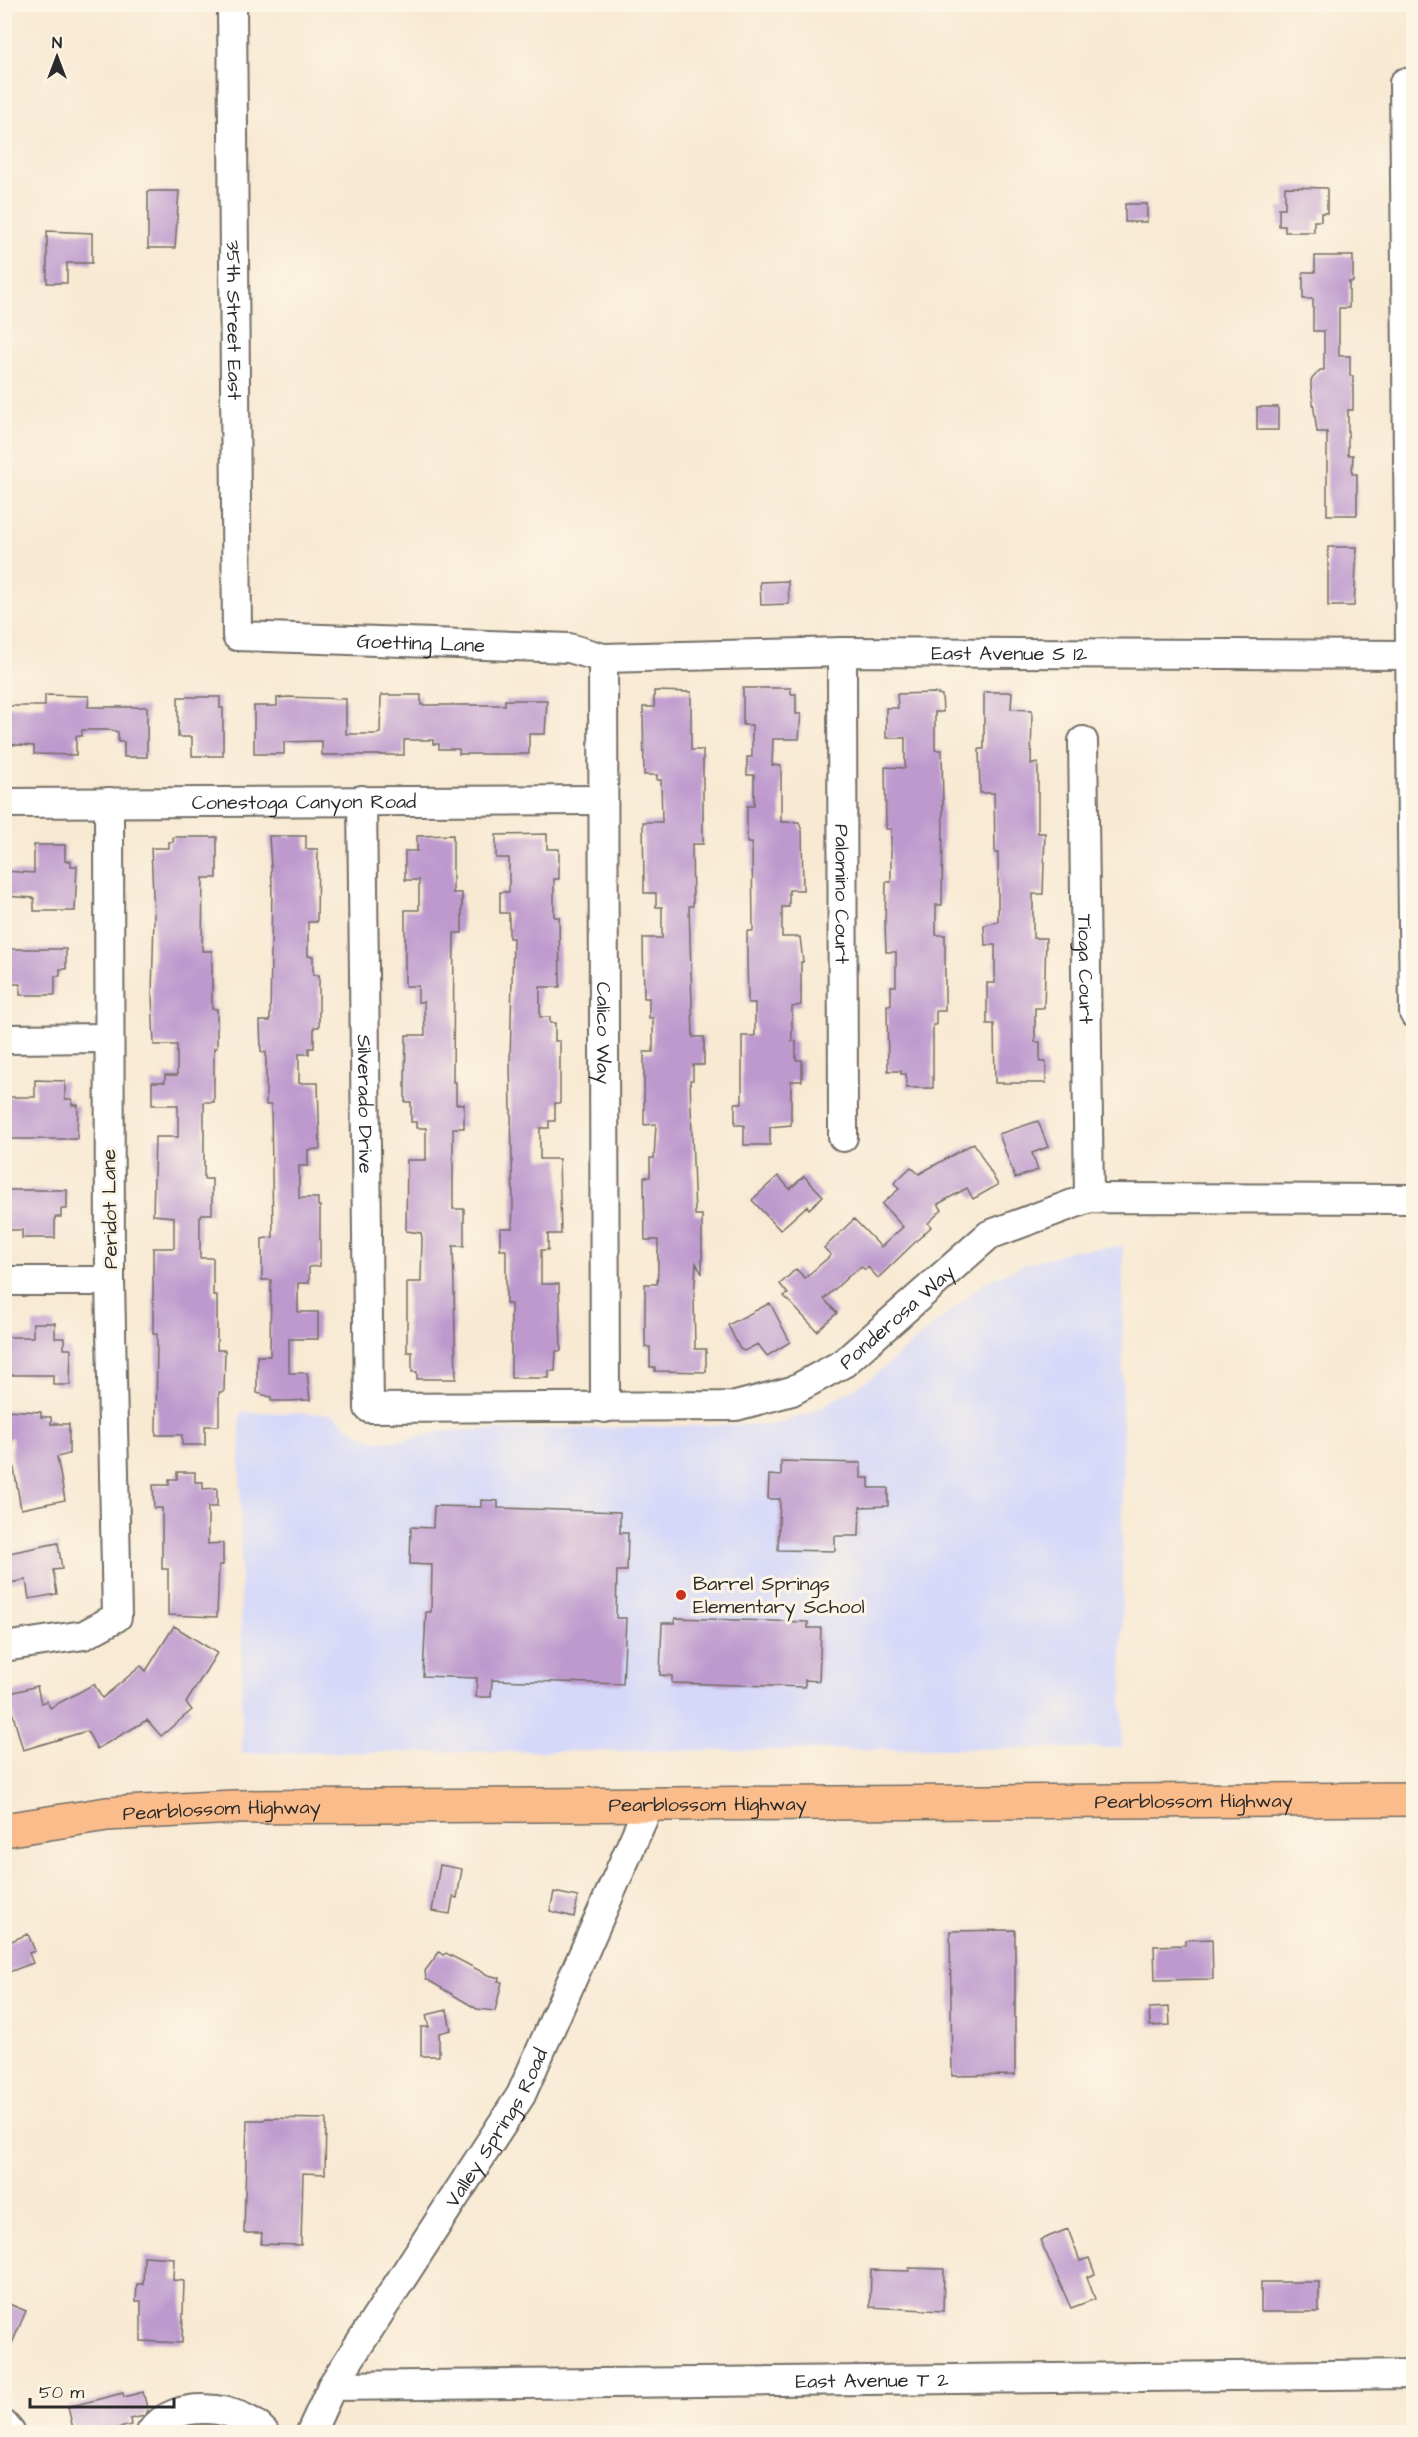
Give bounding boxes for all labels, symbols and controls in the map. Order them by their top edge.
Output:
north arrow [27,27,87,87]
text: N [52,32,62,54]
street label: 35th Street East [219,240,248,400]
street label: Goetting Lane [356,627,486,660]
street label: East Avenue S 12 [931,639,1088,668]
street label: Conestoga Canyon Road [192,788,416,818]
street label: Palomino Court [827,824,856,964]
street label: Tioga Court [1070,914,1100,1024]
street label: Calico Way [588,982,617,1084]
street label: Silverado Drive [350,1034,379,1174]
street label: Peridot Lane [95,1149,125,1269]
street label: Ponderosa Way [833,1259,962,1376]
place label: Barrel Springs Elementary School [693,1570,865,1622]
marker: Barrel Springs Elementary School [674,1588,688,1602]
street label: Pearblossom Highway [1094,1787,1293,1816]
street label: Pearblossom Highway [608,1790,807,1820]
street label: Pearblossom Highway [122,1793,321,1828]
street label: Valley Springs Road [439,2044,555,2213]
street label: East Avenue T 2 [795,2366,949,2396]
scale bar [30,2371,174,2409]
text: 50 m [39,2380,84,2405]

